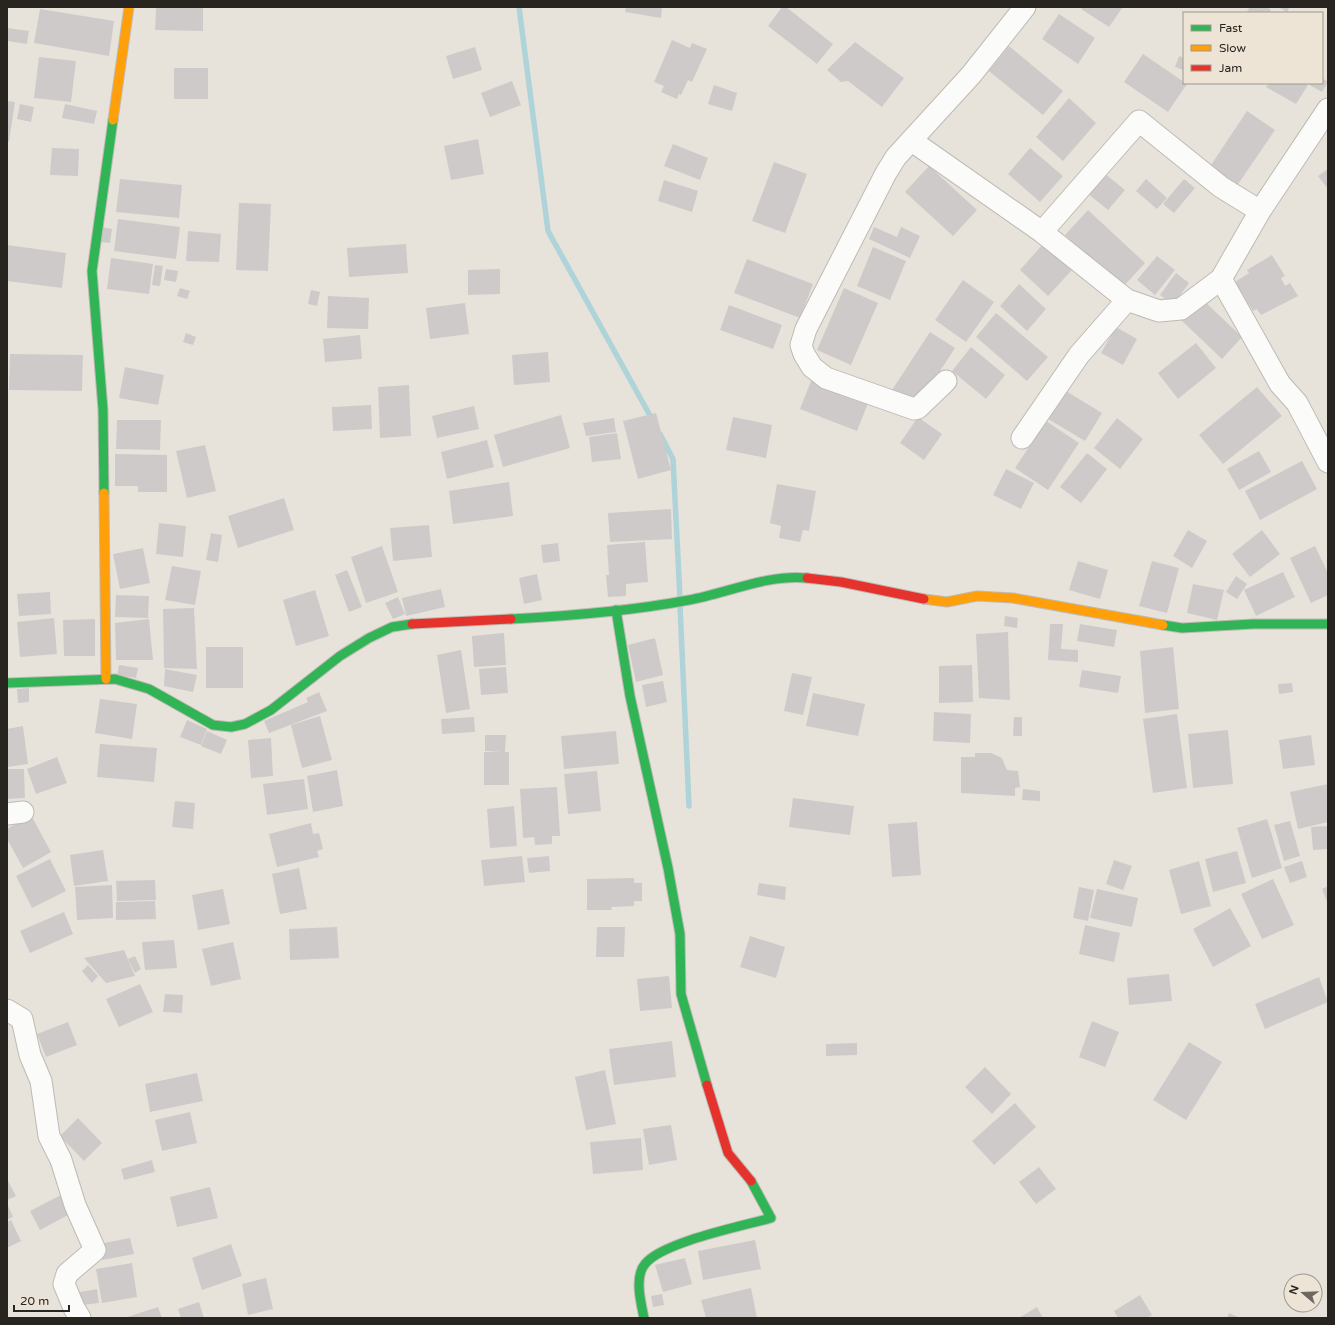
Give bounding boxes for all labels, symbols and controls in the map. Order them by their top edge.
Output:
legend [1183,12,1323,84]
text: Fast [1219,21,1243,35]
text: Slow [1219,41,1246,55]
text: Jam [1219,61,1242,75]
north arrow [1283,1273,1323,1313]
text: N [1286,1284,1302,1296]
scale bar [14,1287,69,1313]
text: 20 m [20,1294,49,1308]

